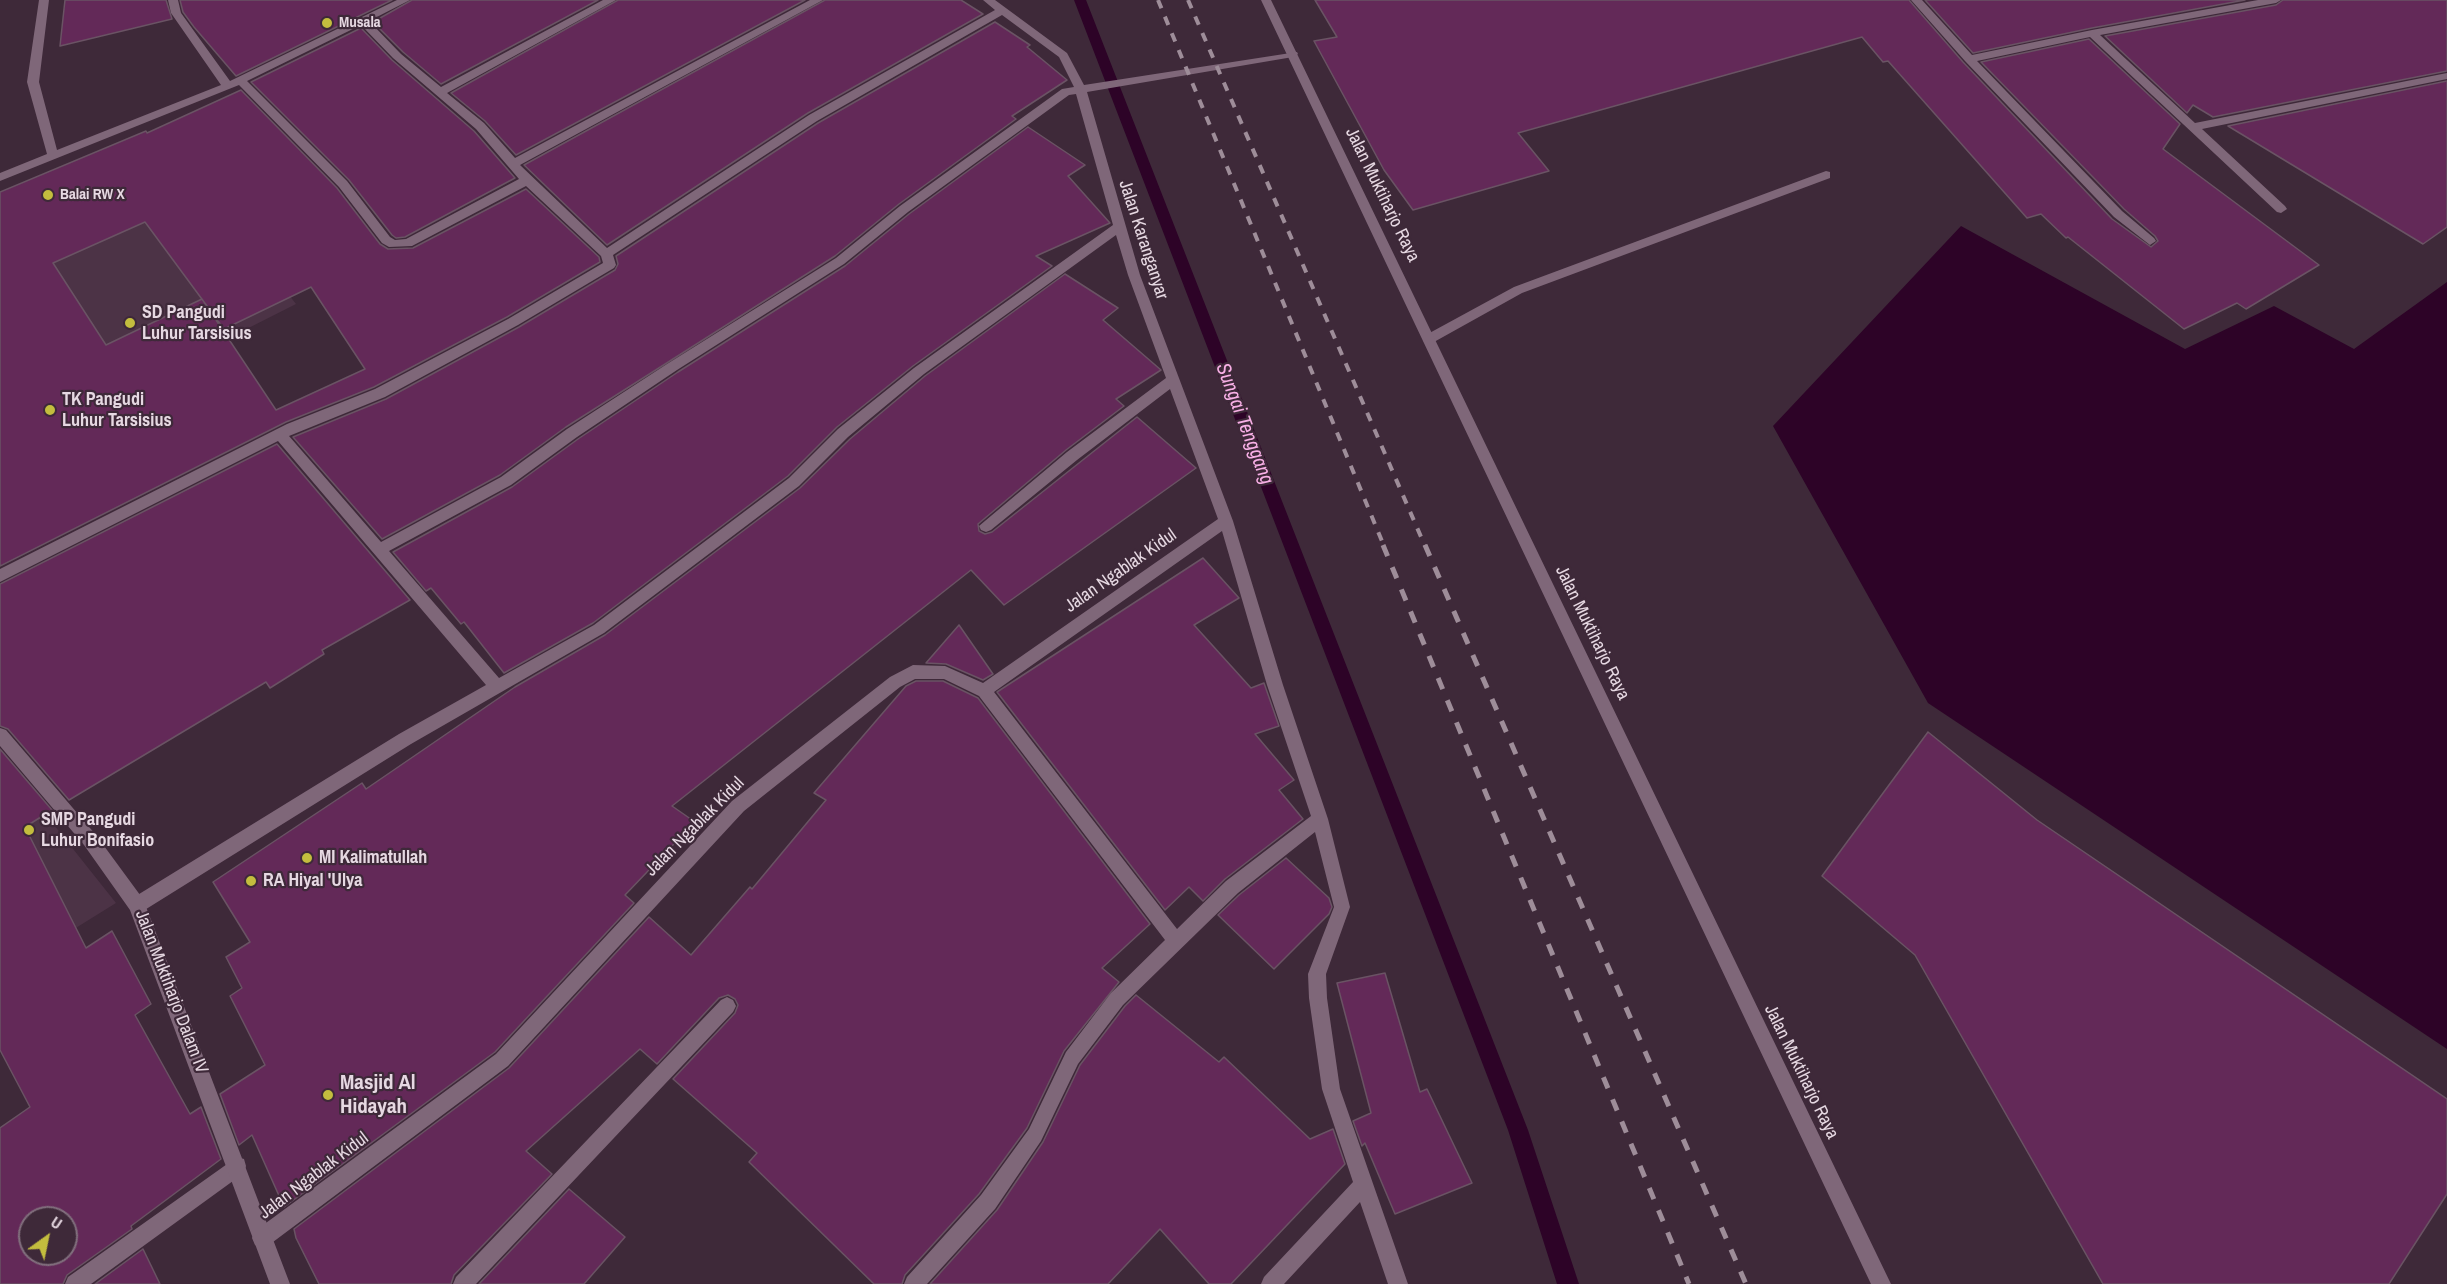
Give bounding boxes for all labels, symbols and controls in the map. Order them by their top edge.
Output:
place label: Musala [339,14,381,32]
marker: Musala [320,16,334,30]
street label: Jalan Muktiharjo Raya [1340,124,1424,266]
street label: Jalan Karanganyar [1114,178,1172,302]
place label: Balai RW X [60,186,125,204]
marker: Balai RW X [41,188,55,202]
place label: SD Pangudi Luhur Tarsisius [142,302,252,344]
marker: SD Pangudi Luhur Tarsisius [123,316,137,330]
water label: Sungai Tenggang [1210,360,1278,488]
place label: TK Pangudi Luhur Tarsisius [62,389,172,432]
marker: TK Pangudi Luhur Tarsisius [43,403,57,417]
street label: Jalan Ngablak Kidul [1061,525,1181,617]
street label: Jalan Muktiharjo Raya [1550,562,1634,704]
street label: Jalan Ngablak Kidul [641,773,749,881]
place label: SMP Pangudi Luhur Bonifasio [41,809,154,852]
marker: SMP Pangudi Luhur Bonifasio [22,823,36,837]
place label: MI Kalimatullah [319,847,427,869]
marker: MI Kalimatullah [300,851,314,865]
place label: RA Hiyal 'Ulya [263,870,362,892]
marker: RA Hiyal 'Ulya [244,874,258,888]
street label: Jalan Muktiharjo Dalam IV [130,907,212,1077]
street label: Jalan Muktiharjo Raya [1759,1001,1843,1143]
place label: Masjid Al Hidayah [340,1070,416,1120]
marker: Masjid Al Hidayah [321,1088,335,1102]
street label: Jalan Ngablak Kidul [255,1128,373,1224]
north arrow [18,1206,78,1266]
text: U [47,1211,67,1234]

